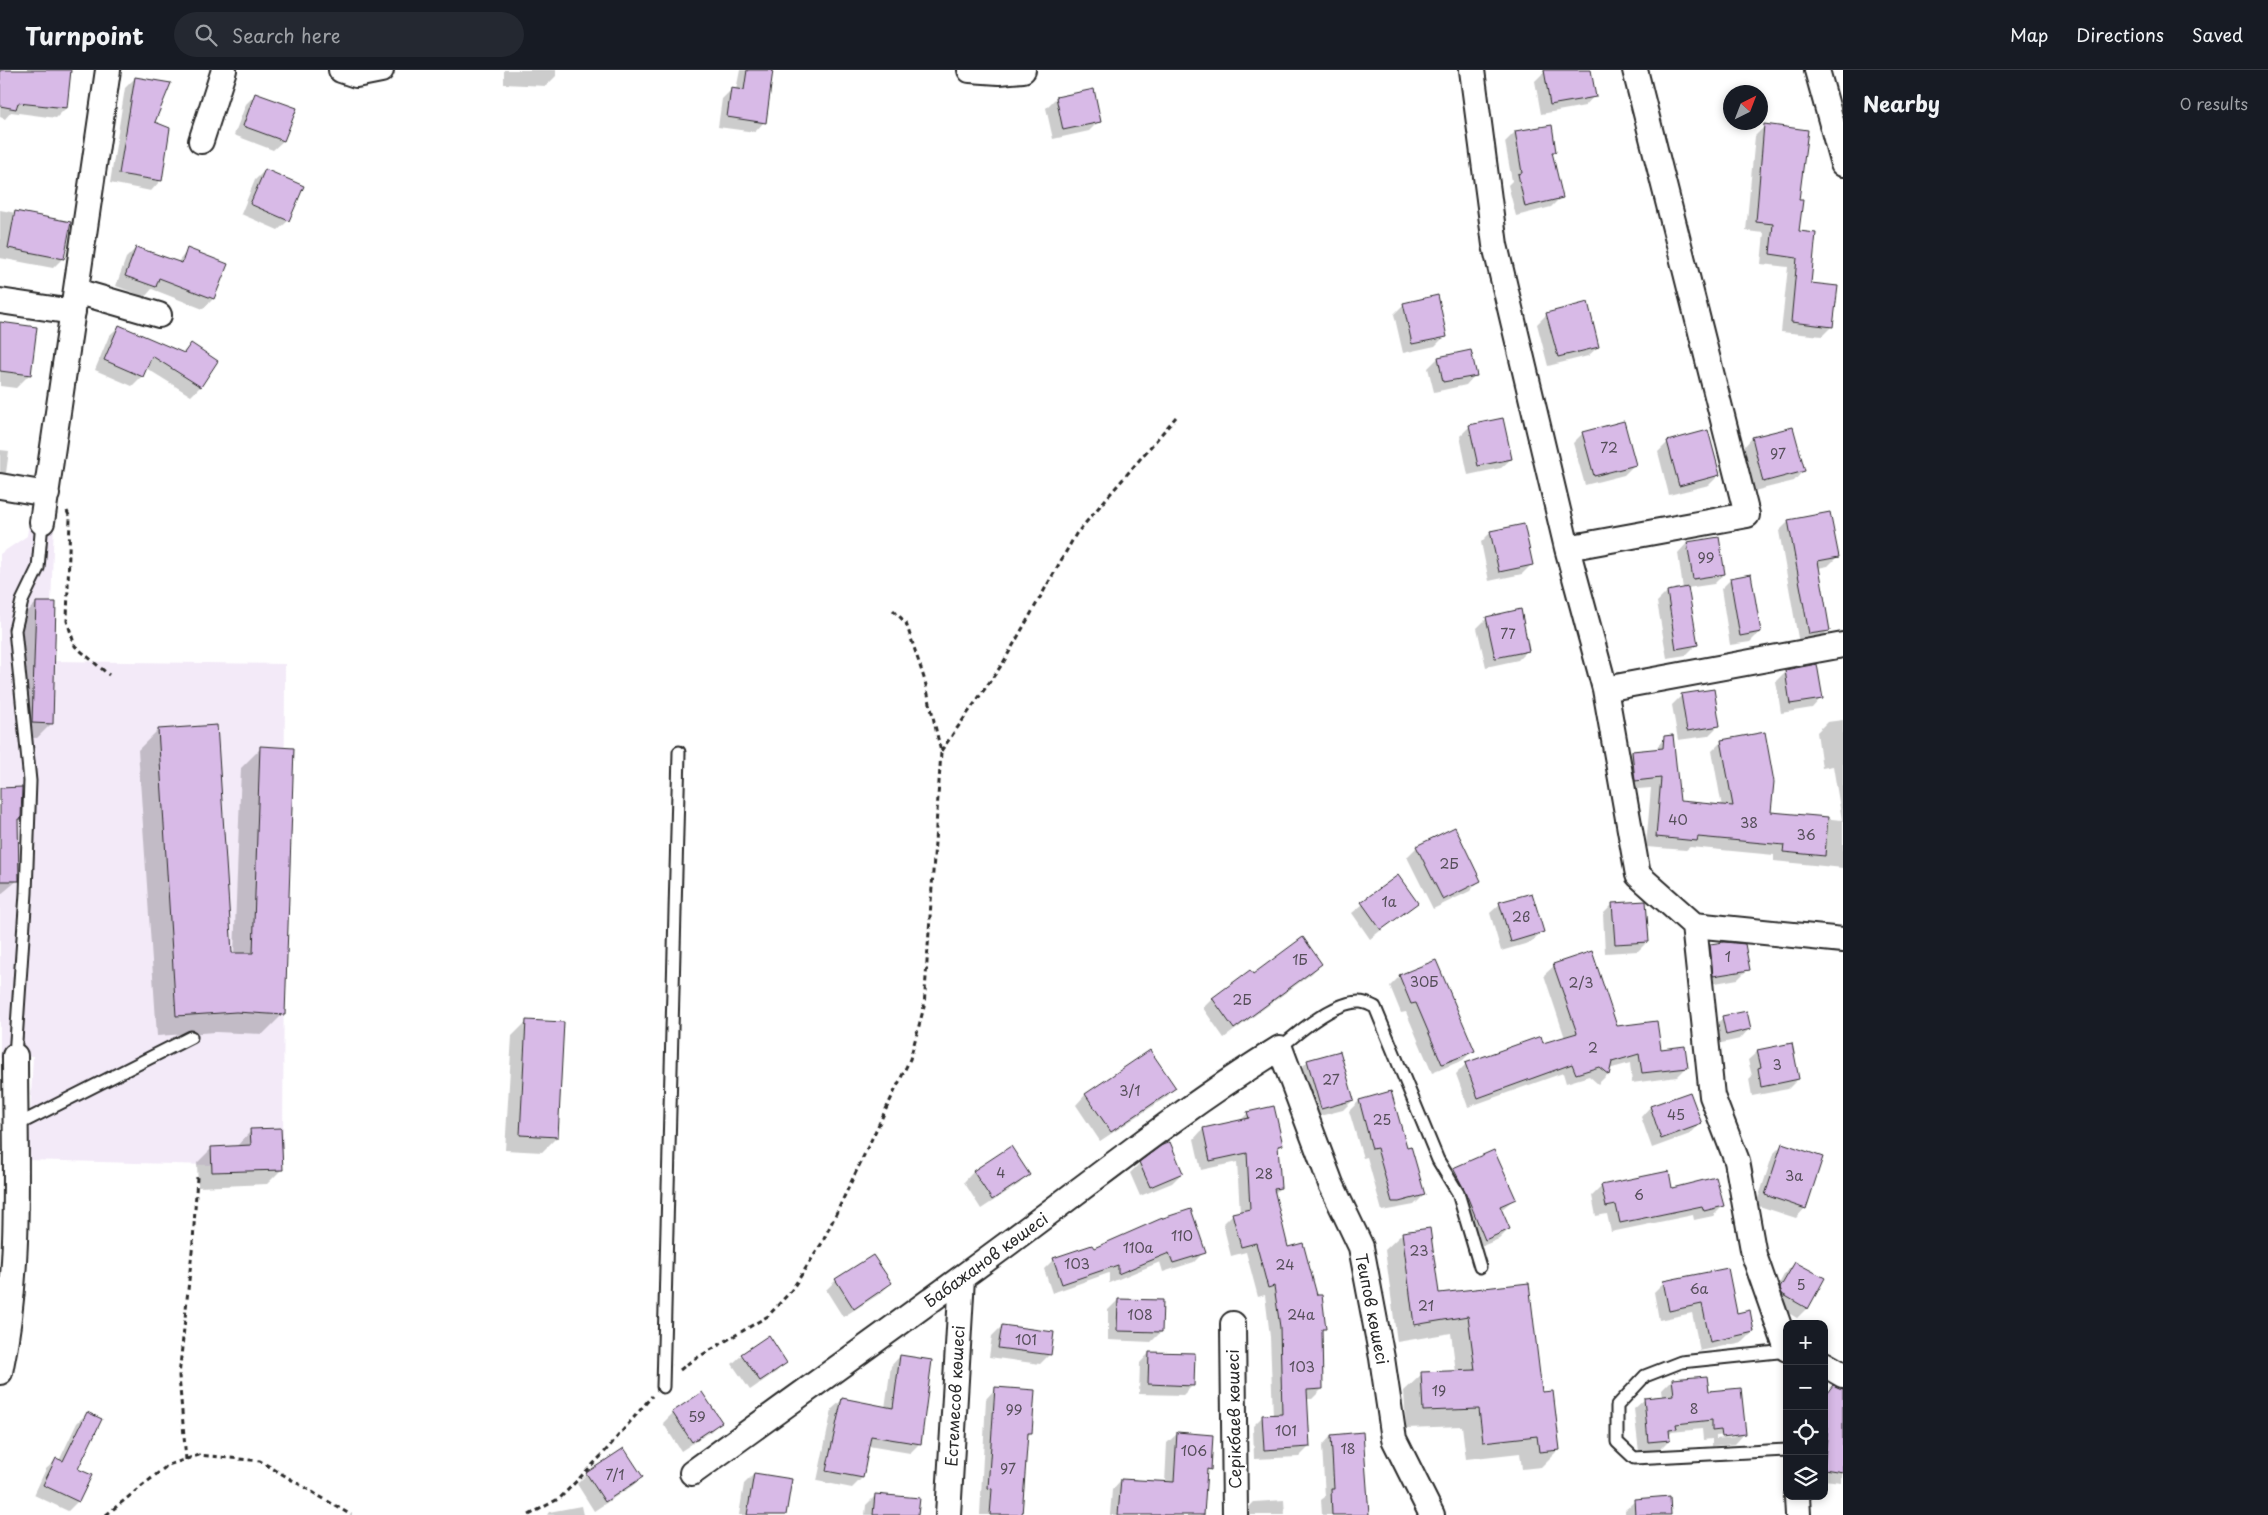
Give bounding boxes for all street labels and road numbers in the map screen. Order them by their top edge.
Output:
street label: Бабажанов көшесі [918,1206,1052,1312]
street label: Теипов көшесі [1350,1251,1396,1367]
street label: Естемесов көшесі [938,1325,970,1467]
street label: Серікбаев көшесі [1220,1349,1246,1489]

